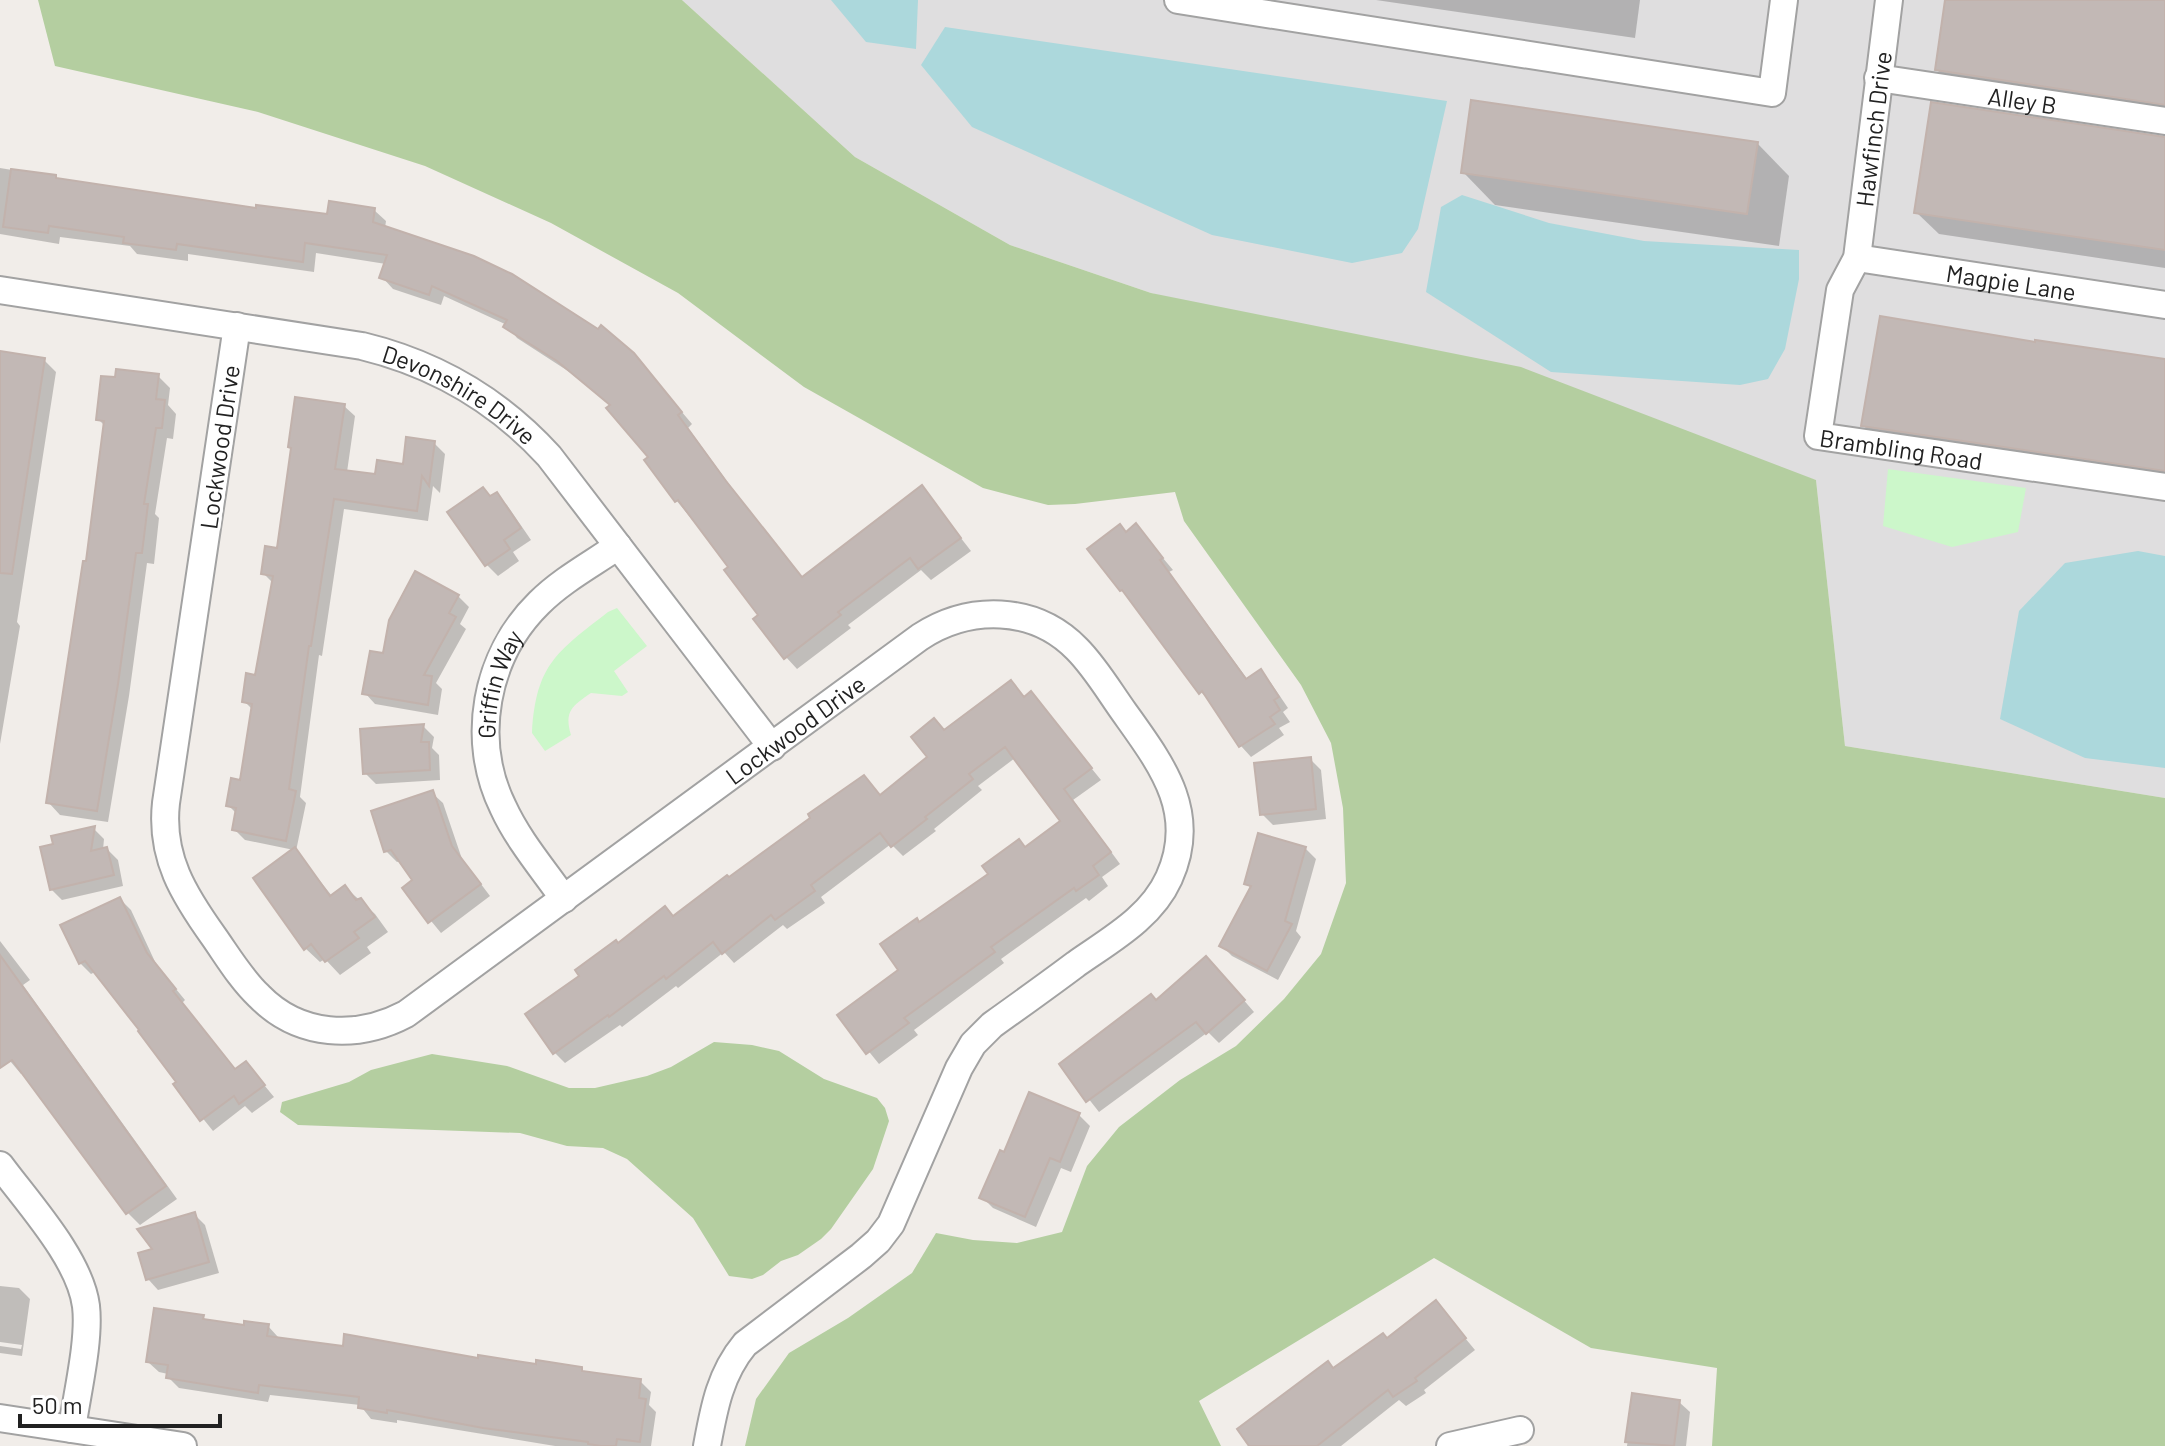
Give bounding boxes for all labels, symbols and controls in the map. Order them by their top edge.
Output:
street label: Hawfinch Drive [1849,50,1897,208]
street label: Alley B [1986,80,2059,119]
street label: Magpie Lane [1944,257,2078,306]
street label: Devonshire Drive [379,338,543,450]
street label: Lockwood Drive [193,363,245,531]
street label: Brambling Road [1818,422,1985,475]
street label: Griffin Way [471,624,528,739]
street label: Lockwood Drive [719,668,870,790]
scale bar [20,1378,220,1428]
text: 50 m [32,1390,83,1419]

